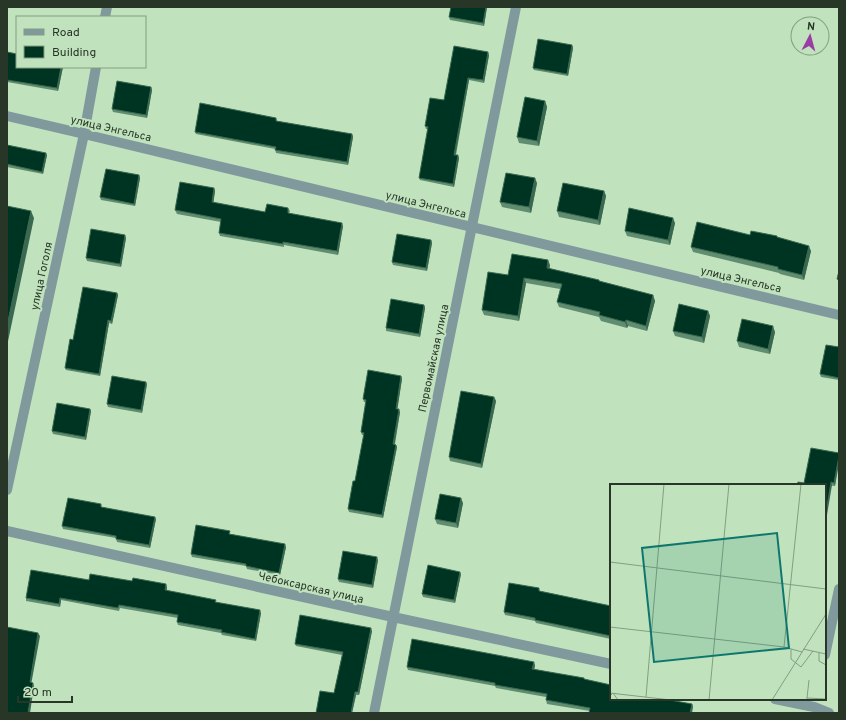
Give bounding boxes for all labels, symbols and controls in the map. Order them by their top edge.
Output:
legend [16,16,146,68]
north arrow [790,16,830,56]
text: N [806,20,816,34]
text: Road [52,25,80,41]
text: Building [52,45,96,61]
street label: улица Энгельса [69,113,153,145]
street label: улица Энгельса [384,188,468,222]
street label: улица Гоголя [28,241,56,312]
street label: улица Энгельса [699,264,783,296]
street label: Первомайская улица [416,303,452,414]
inset map [610,484,826,700]
street label: Чебоксарская улица [257,569,365,607]
scale bar [18,678,72,704]
text: 20 m [24,685,52,701]

